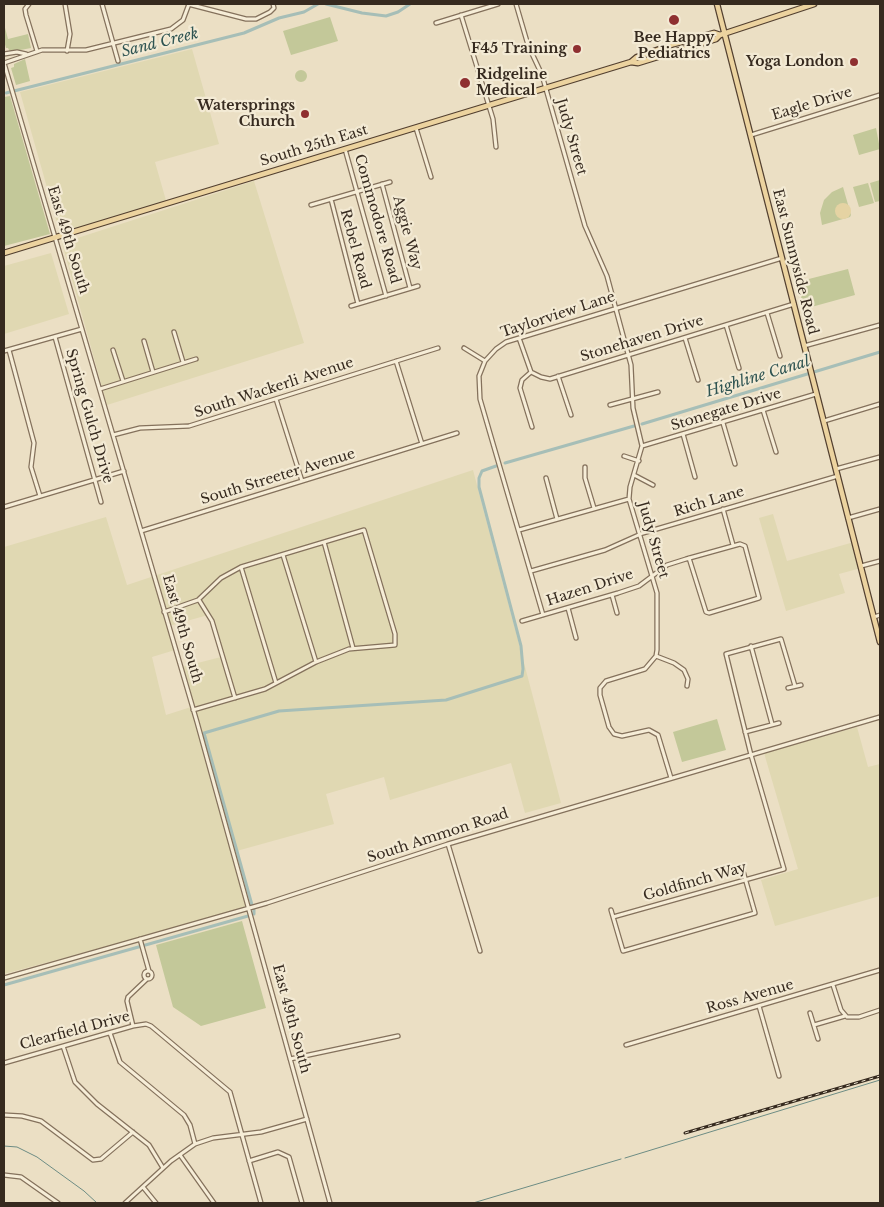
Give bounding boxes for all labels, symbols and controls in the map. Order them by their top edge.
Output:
marker: Bee Happy Pediatrics [667,13,681,27]
water label: Sand Creek [120,25,200,61]
place label: Bee Happy Pediatrics [634,30,714,62]
place label: F45 Training [471,41,567,57]
marker: F45 Training [571,43,583,55]
place label: Yoga London [746,54,844,70]
marker: Yoga London [848,56,860,68]
place label: Ridgeline Medical [476,67,547,100]
marker: Ridgeline Medical [458,76,472,90]
street label: Eagle Drive [770,84,854,124]
street label: Judy Street [552,97,590,177]
place label: Watersprings Church [197,98,295,130]
marker: Watersprings Church [299,108,311,120]
street label: South 25th East [258,122,370,170]
street label: Commodore Road [350,152,404,286]
street label: East 49th South [44,184,92,296]
street label: East Sunnyside Road [769,187,821,337]
street label: Aggie Way [389,194,425,272]
street label: Rebel Road [336,207,374,291]
street label: Taylorview Lane [499,289,617,341]
street label: Stonehaven Drive [578,312,706,366]
street label: Spring Gulch Drive [62,347,116,485]
water label: Highline Canal [704,353,812,401]
street label: South Wackerli Avenue [192,354,356,422]
street label: Stonegate Drive [669,385,783,435]
street label: South Streeter Avenue [199,445,357,509]
street label: Rich Lane [672,483,746,521]
street label: Judy Street [634,500,672,580]
street label: Hazen Drive [545,566,635,610]
street label: East 49th South [158,573,206,685]
street label: South Ammon Road [365,805,511,867]
street label: Goldfinch Way [641,859,749,905]
street label: East 49th South [268,963,314,1075]
street label: Ross Avenue [704,977,796,1017]
street label: Clearfield Drive [18,1008,132,1054]

